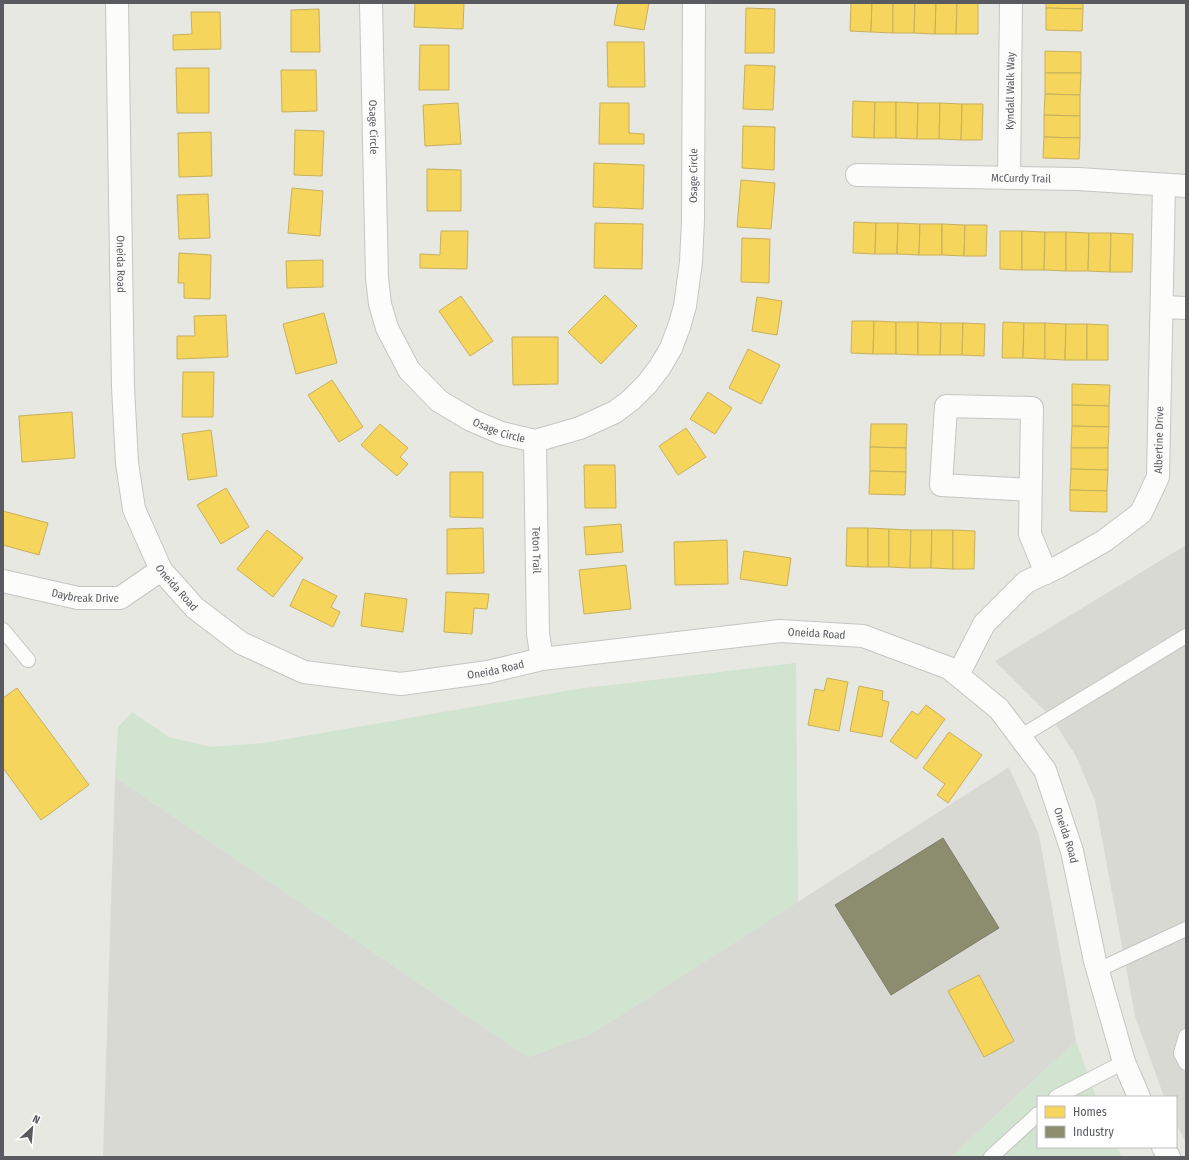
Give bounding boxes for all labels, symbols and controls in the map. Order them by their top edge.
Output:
street label: Kyndall Walk Way [1004,52,1017,130]
street label: Osage Circle [366,99,380,155]
street label: Osage Circle [687,148,700,203]
street label: McCurdy Trail [991,171,1051,186]
street label: Oneida Road [114,235,128,293]
street label: Albertine Drive [1152,406,1166,474]
street label: Osage Circle [471,416,526,445]
street label: Teton Trail [529,526,543,574]
street label: Oneida Road [152,563,200,614]
street label: Daybreak Drive [50,586,119,605]
street label: Oneida Road [787,625,846,642]
street label: Oneida Road [466,658,525,682]
street label: Oneida Road [1051,806,1080,864]
legend [1037,1096,1177,1148]
text: Homes [1073,1105,1107,1119]
north arrow [12,1108,52,1148]
text: N [30,1112,42,1127]
text: Industry [1073,1125,1114,1139]

